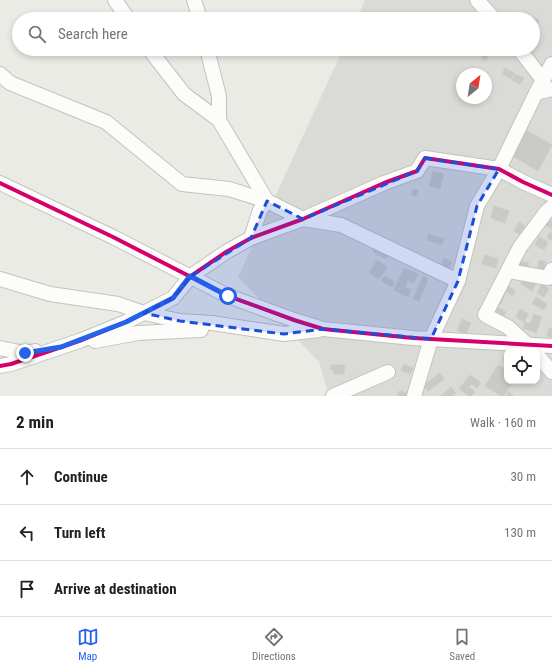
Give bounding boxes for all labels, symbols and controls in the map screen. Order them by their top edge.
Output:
search box [12,12,540,56]
icon: search [26,23,48,45]
text: Search here [58,25,128,43]
north arrow [456,68,492,104]
route start [219,287,237,305]
route end [16,344,34,362]
map controls [504,348,540,384]
button: locate [504,348,540,384]
text: 2 min [16,412,54,432]
text: Walk · 160 m [470,415,536,430]
icon: ahead [16,466,38,488]
text: Continue [54,468,108,486]
text: 30 m [510,469,536,484]
icon: left [16,522,38,544]
text: Turn left [54,524,105,542]
text: 130 m [504,525,536,540]
icon: arrive [16,578,38,600]
text: Arrive at destination [54,580,177,598]
tab: Map [77,626,99,663]
tab: Directions [252,626,296,663]
tab: Saved [449,626,475,663]

